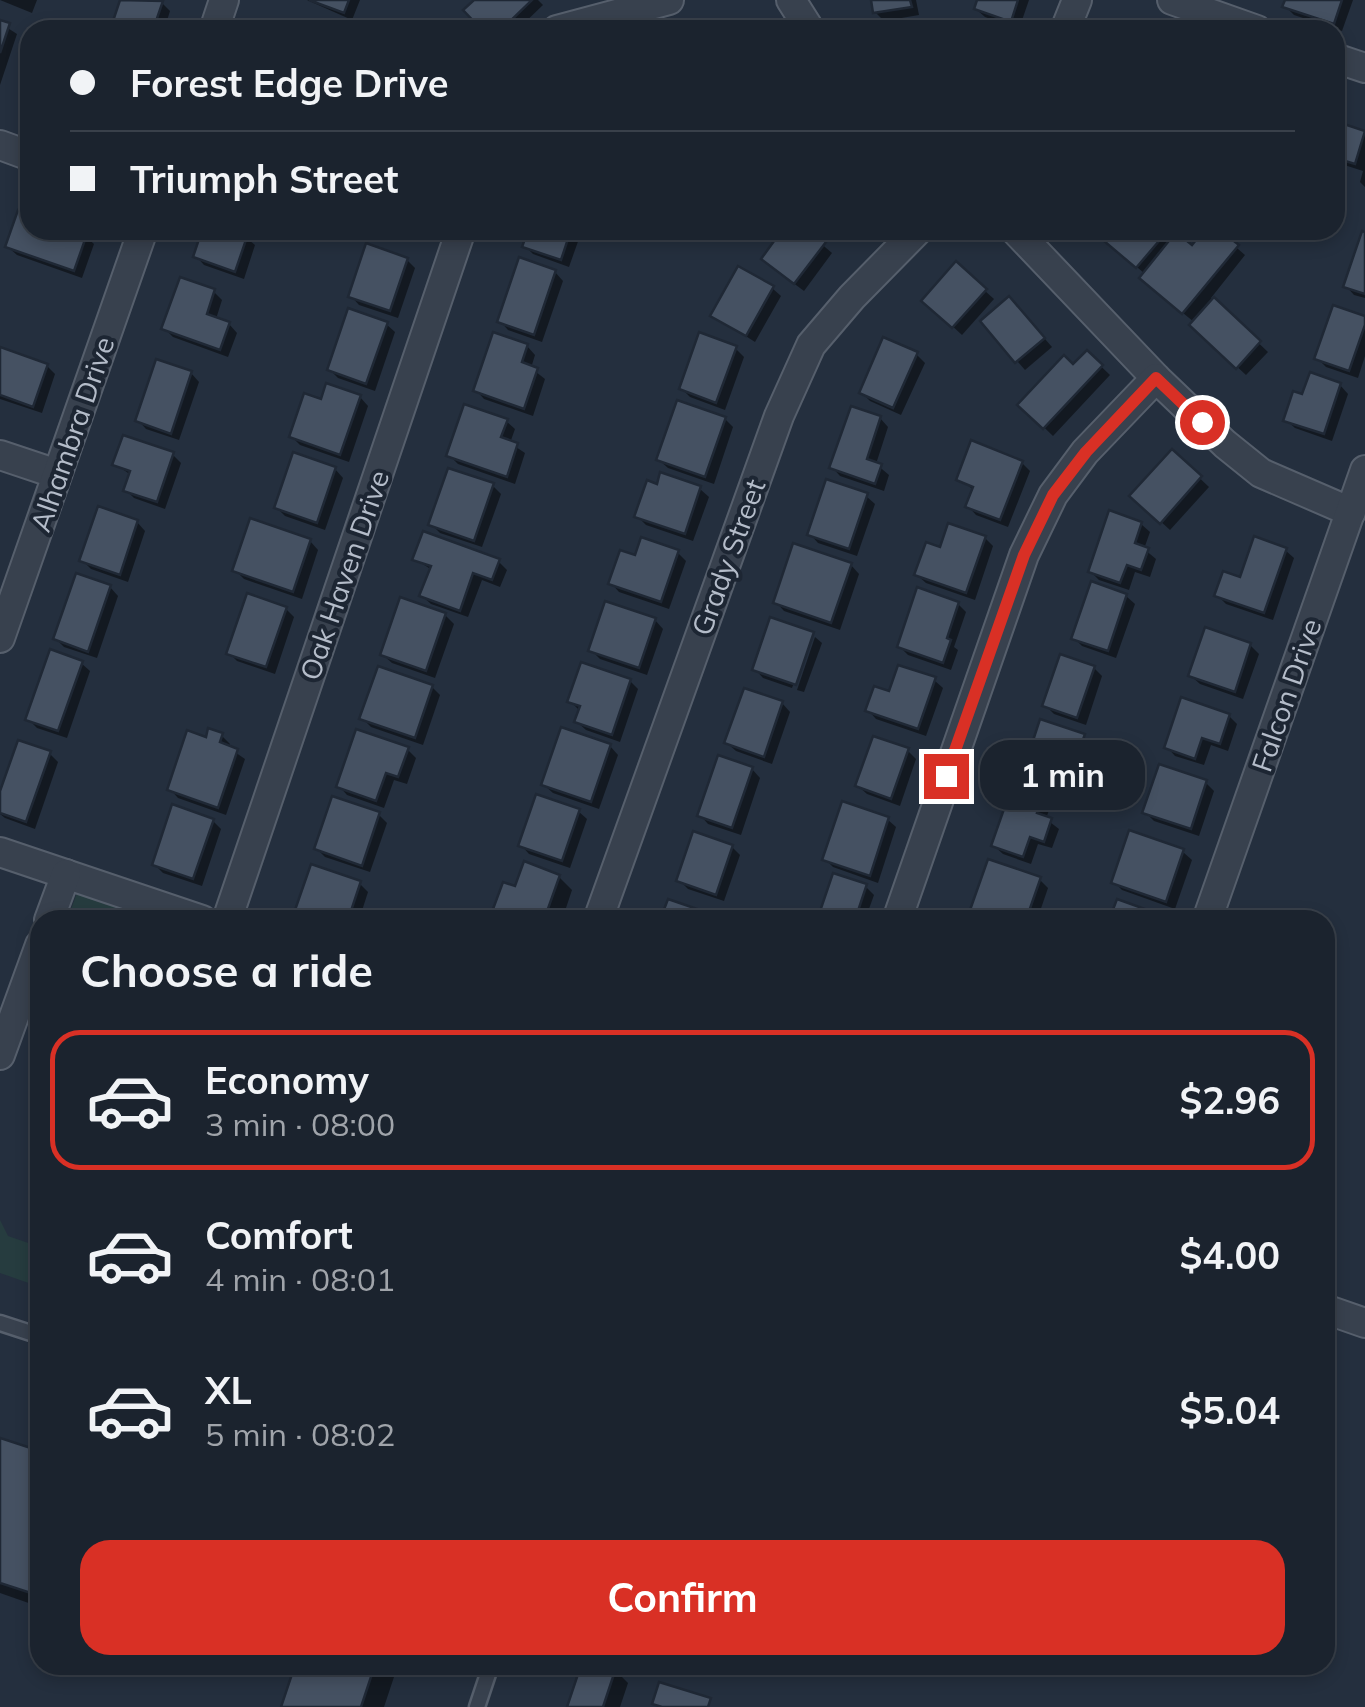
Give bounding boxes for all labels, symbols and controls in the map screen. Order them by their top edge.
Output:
text: Forest Edge Drive [130,59,449,107]
text: Triumph Street [130,155,398,203]
street label: Alhambra Drive [22,332,122,536]
route start [1180,400,1225,445]
street label: Oak Haven Drive [292,466,396,684]
street label: Grady Street [684,474,773,640]
street label: Falcon Drive [1243,614,1329,776]
callout: 1 min [981,741,1146,811]
route end [924,754,969,799]
text: 1 min [1020,755,1105,795]
text: Choose a ride [80,942,373,998]
icon: car [85,1055,175,1145]
text: Economy [205,1056,369,1104]
text: $2.96 [1179,1076,1280,1124]
text: 3 min · 08:00 [205,1104,395,1144]
icon: car [85,1210,175,1300]
text: Comfort [205,1211,353,1259]
text: $4.00 [1179,1231,1280,1279]
text: 4 min · 08:01 [205,1259,395,1299]
icon: car [85,1365,175,1455]
text: XL [205,1366,252,1414]
text: $5.04 [1179,1386,1280,1434]
text: 5 min · 08:02 [205,1414,395,1454]
button: Confirm [80,1540,1285,1655]

